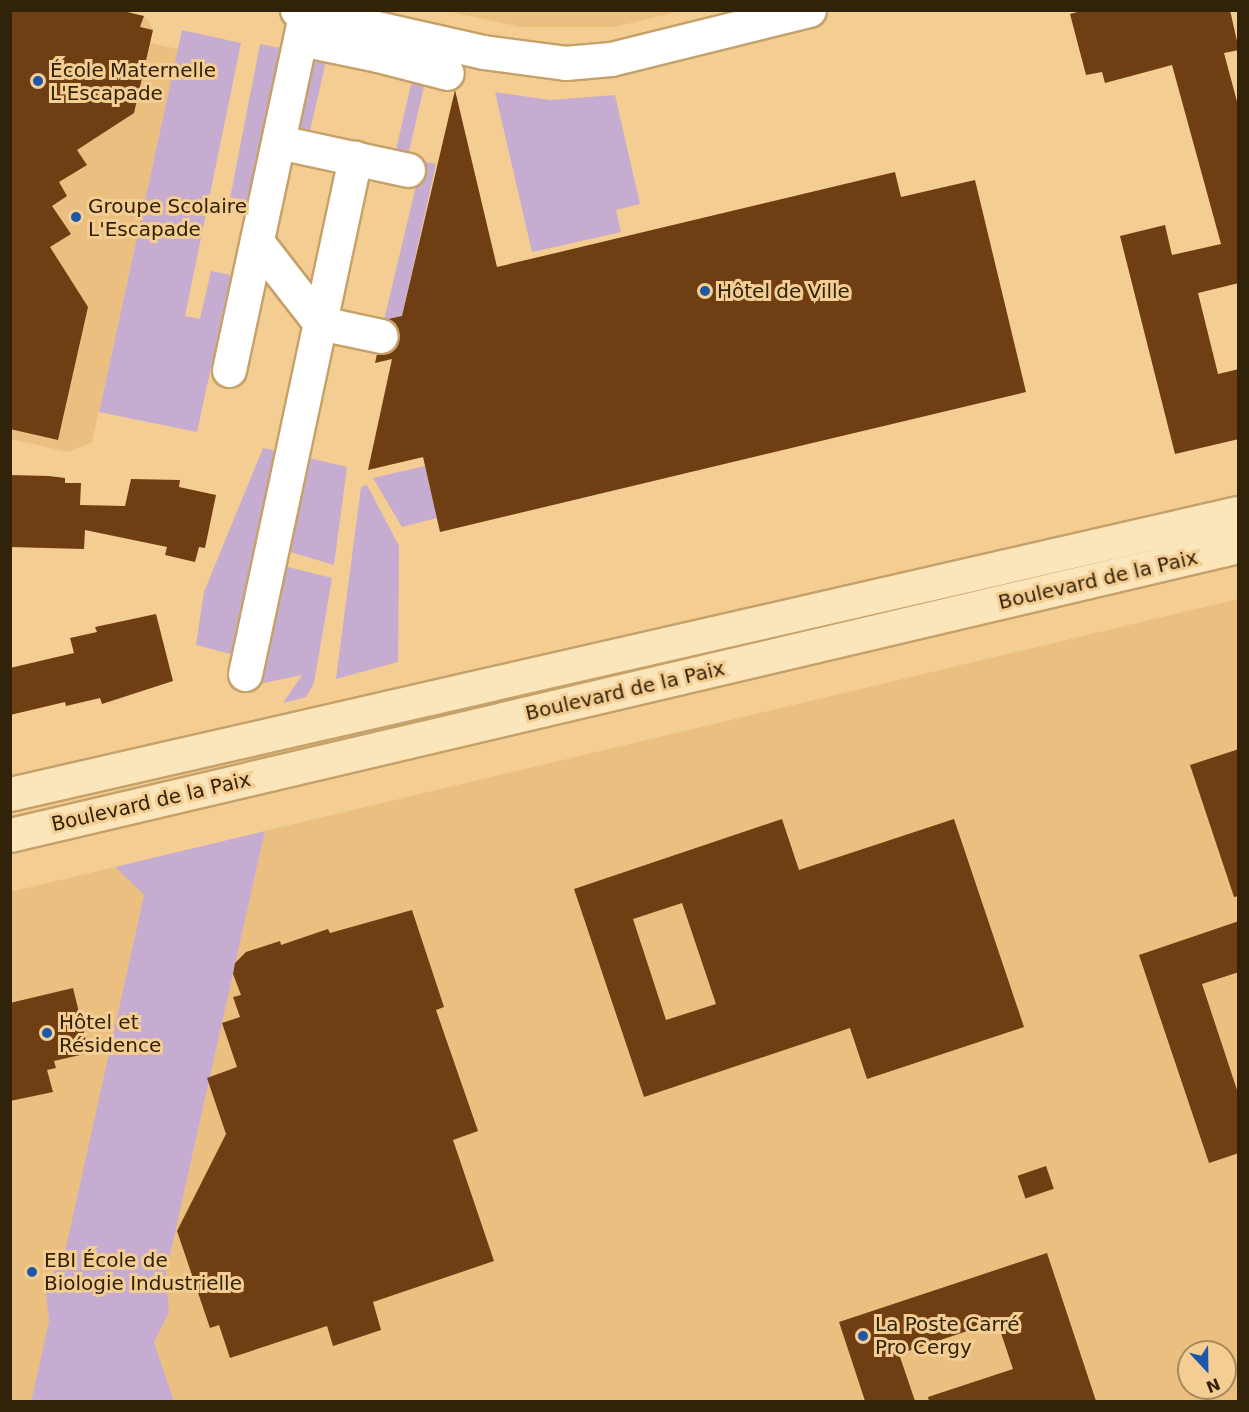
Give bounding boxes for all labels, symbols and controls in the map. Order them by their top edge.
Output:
place label: École Maternelle L'Escapade [50,58,216,105]
marker: École Maternelle L'Escapade [31,74,45,88]
place label: Groupe Scolaire L'Escapade [88,194,247,241]
marker: Groupe Scolaire L'Escapade [69,210,83,224]
place label: Hôtel de Ville [717,279,850,303]
marker: Hôtel de Ville [698,284,712,298]
street label: Boulevard de la Paix [996,545,1200,615]
street label: Boulevard de la Paix [523,656,727,726]
street label: Boulevard de la Paix [49,767,253,837]
place label: Hôtel et Résidence [59,1010,161,1057]
marker: Hôtel et Résidence [40,1026,54,1040]
place label: EBI École de Biologie Industrielle [44,1248,242,1295]
marker: EBI École de Biologie Industrielle [25,1265,39,1279]
place label: La Poste Carré Pro Cergy [875,1312,1019,1359]
marker: La Poste Carré Pro Cergy [856,1329,870,1343]
north arrow [1177,1340,1237,1400]
text: N [1203,1374,1223,1397]

